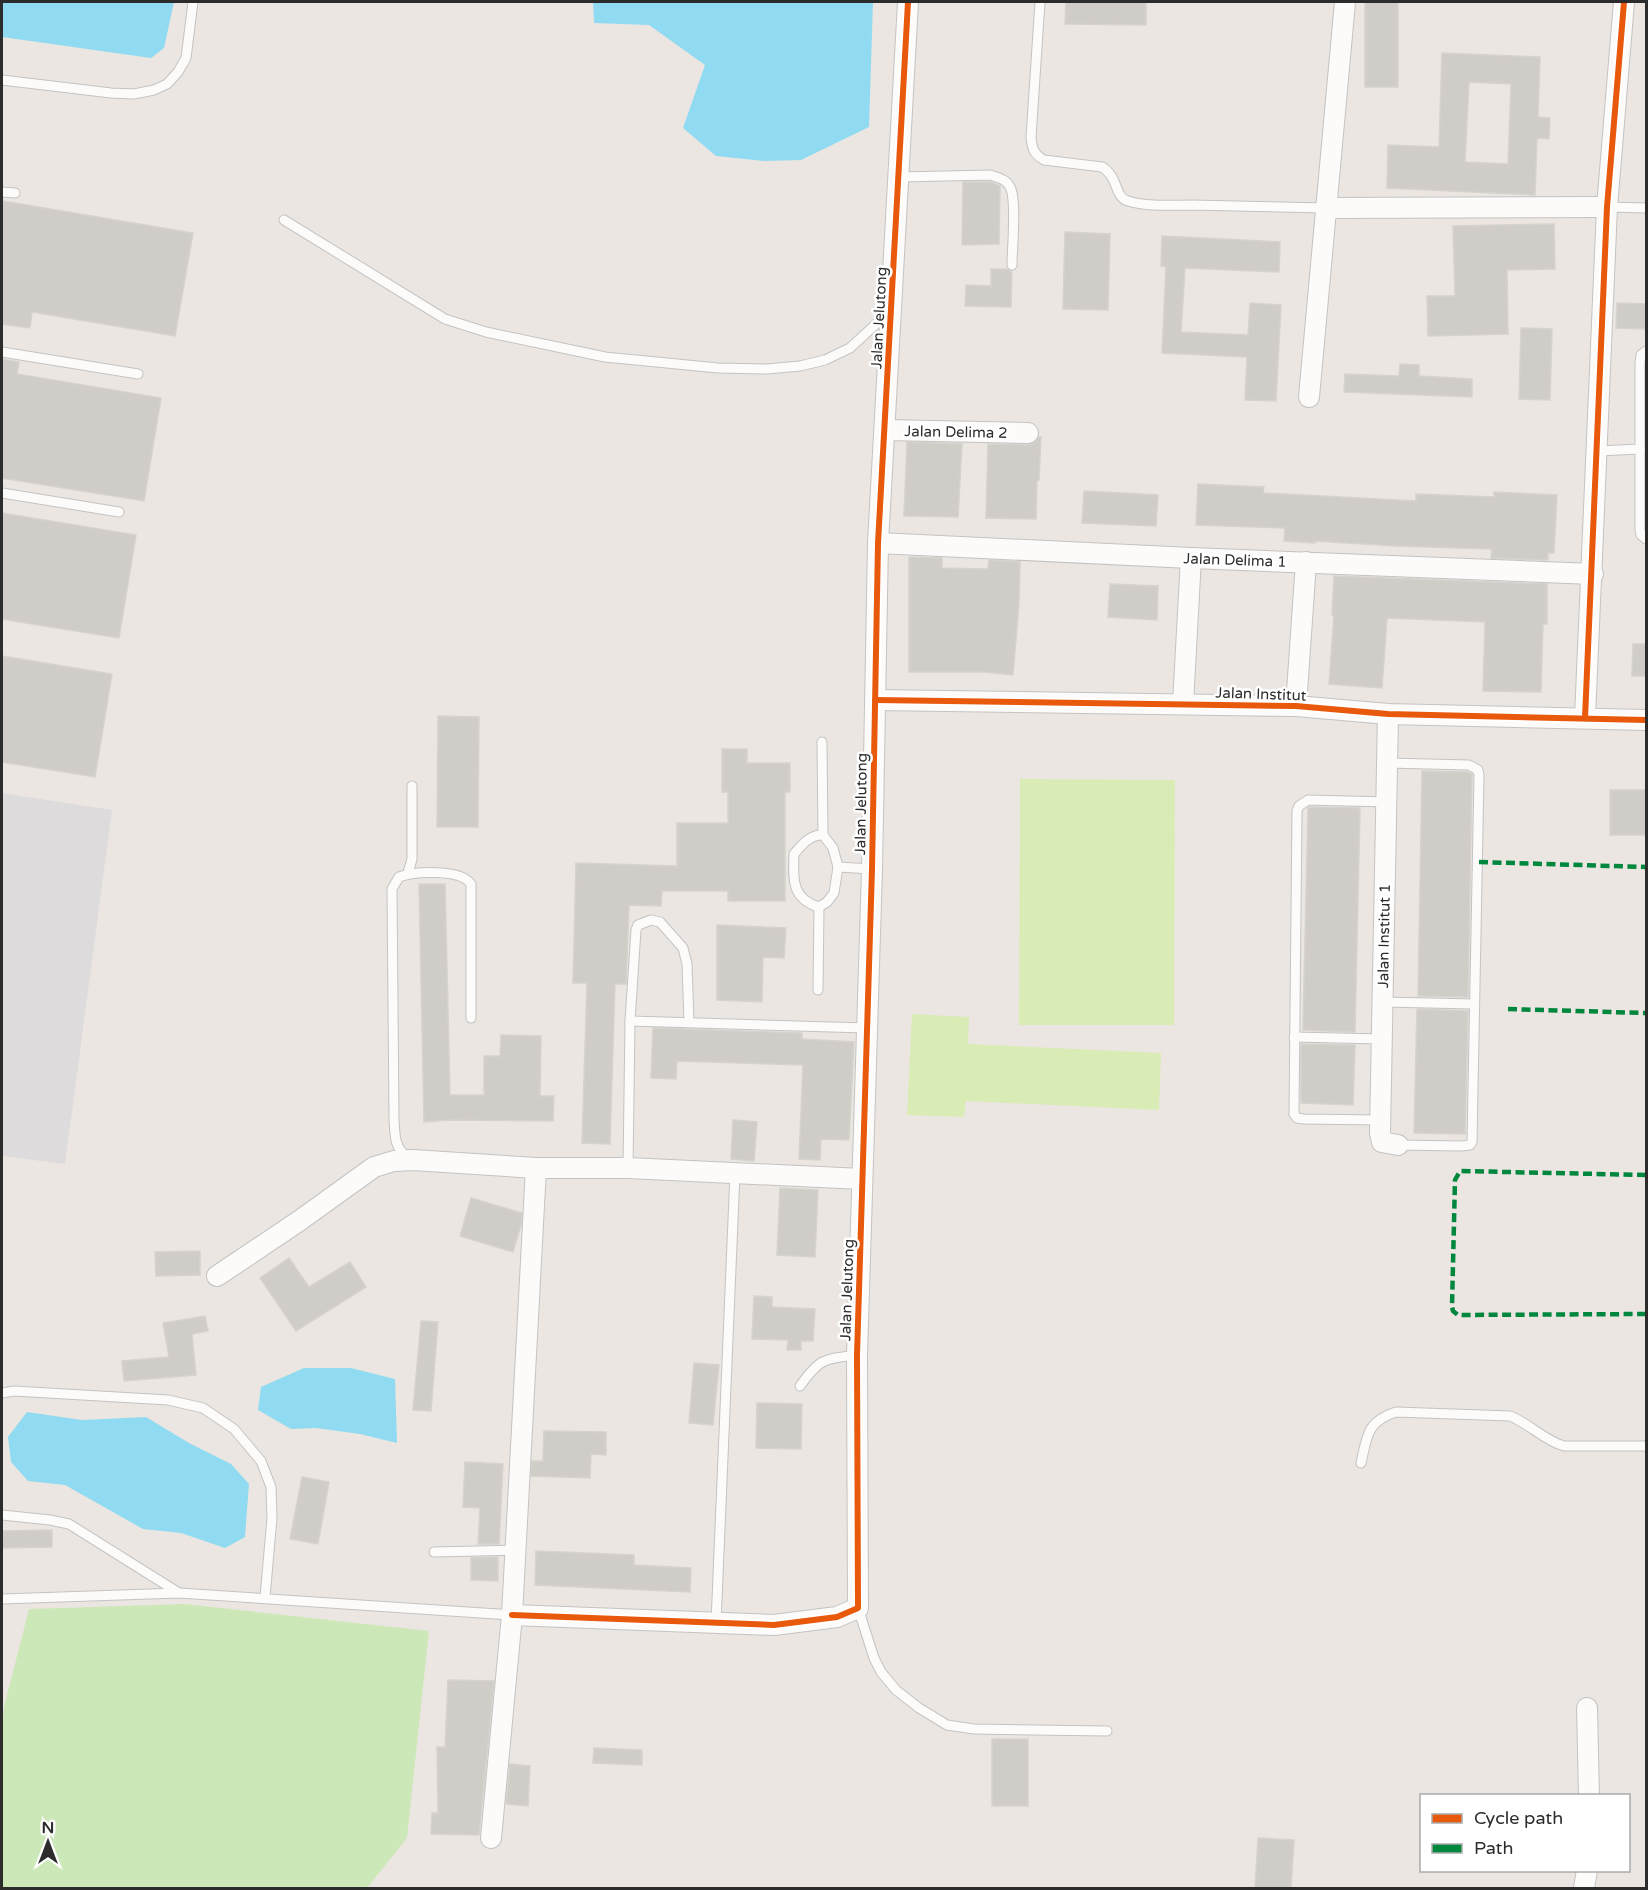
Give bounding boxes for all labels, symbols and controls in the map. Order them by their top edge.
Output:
street label: Jalan Jelutong [867,266,891,370]
street label: Jalan Delima 2 [904,422,1008,442]
street label: Jalan Delima 1 [1183,549,1287,571]
street label: Jalan Institut [1215,683,1307,705]
street label: Jalan Jelutong [851,753,871,855]
street label: Jalan Institut 1 [1374,884,1394,988]
street label: Jalan Jelutong [836,1239,858,1341]
legend [1420,1794,1630,1872]
text: Cycle path [1474,1807,1563,1829]
north arrow [18,1812,78,1872]
text: N [42,1818,54,1838]
text: Path [1474,1837,1513,1859]

